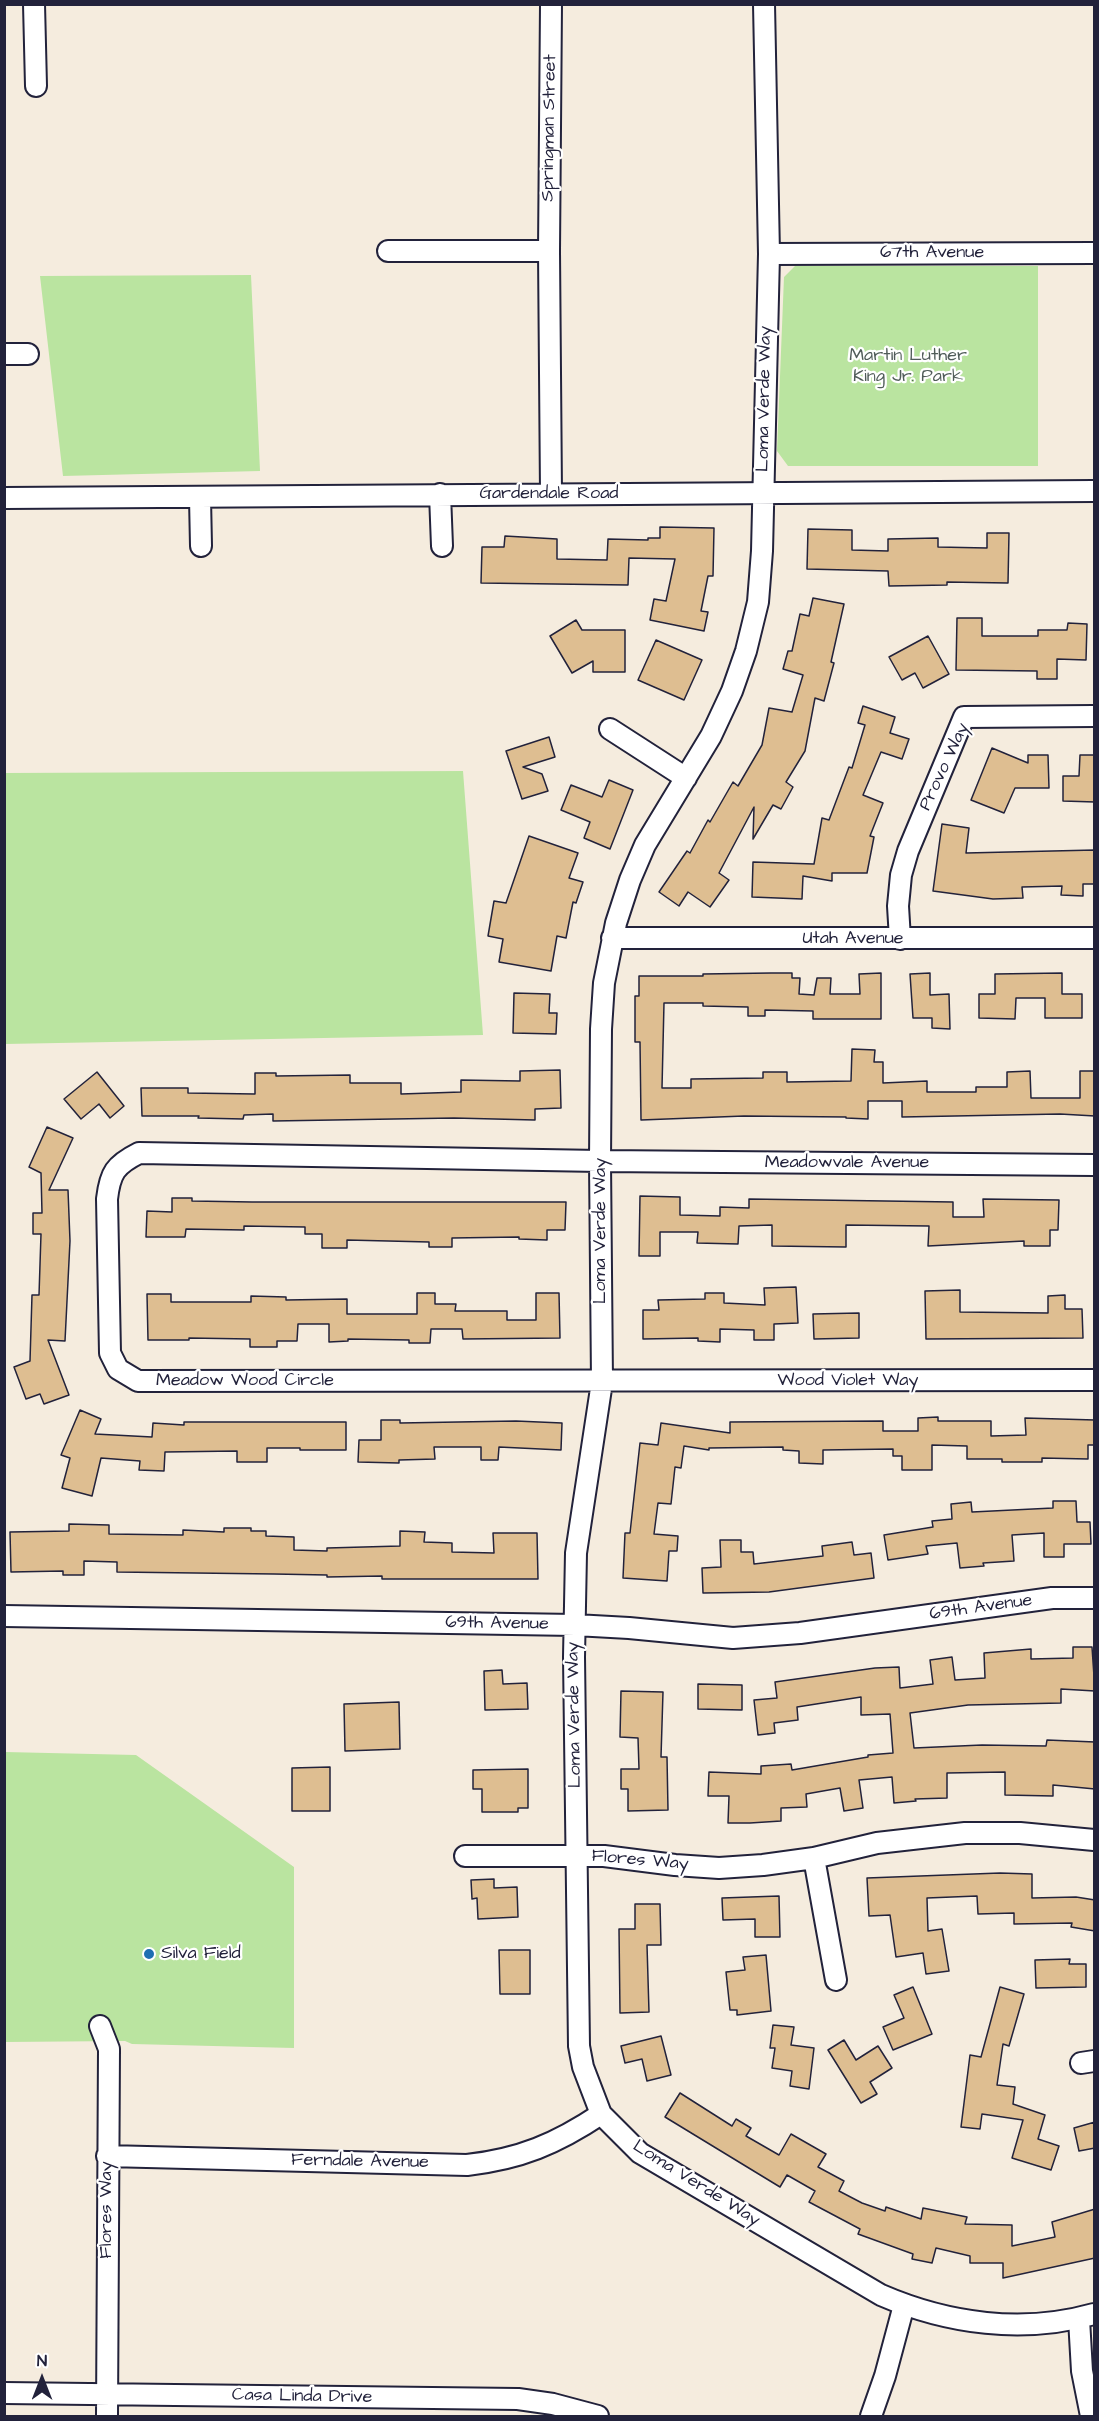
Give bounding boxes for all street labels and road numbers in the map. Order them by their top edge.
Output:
street label: Springman Street [538,54,562,202]
street label: 67th Avenue [880,242,984,264]
street label: Loma Verde Way [753,326,777,472]
street label: Gardendale Road [479,483,619,505]
street label: Provo Way [915,720,975,814]
street label: Utah Avenue [802,928,904,950]
street label: Meadowvale Avenue [765,1152,929,1174]
street label: Loma Verde Way [590,1158,612,1304]
street label: Meadow Wood Circle [156,1370,334,1392]
street label: Wood Violet Way [778,1370,918,1392]
street label: 69th Avenue [928,1590,1034,1626]
street label: 69th Avenue [445,1612,549,1636]
street label: Loma Verde Way [563,1642,587,1788]
street label: Flores Way [591,1846,689,1876]
street label: Loma Verde Way [628,2136,764,2232]
street label: Ferndale Avenue [291,2150,429,2174]
street label: Flores Way [96,2161,118,2259]
street label: Casa Linda Drive [232,2385,372,2409]

